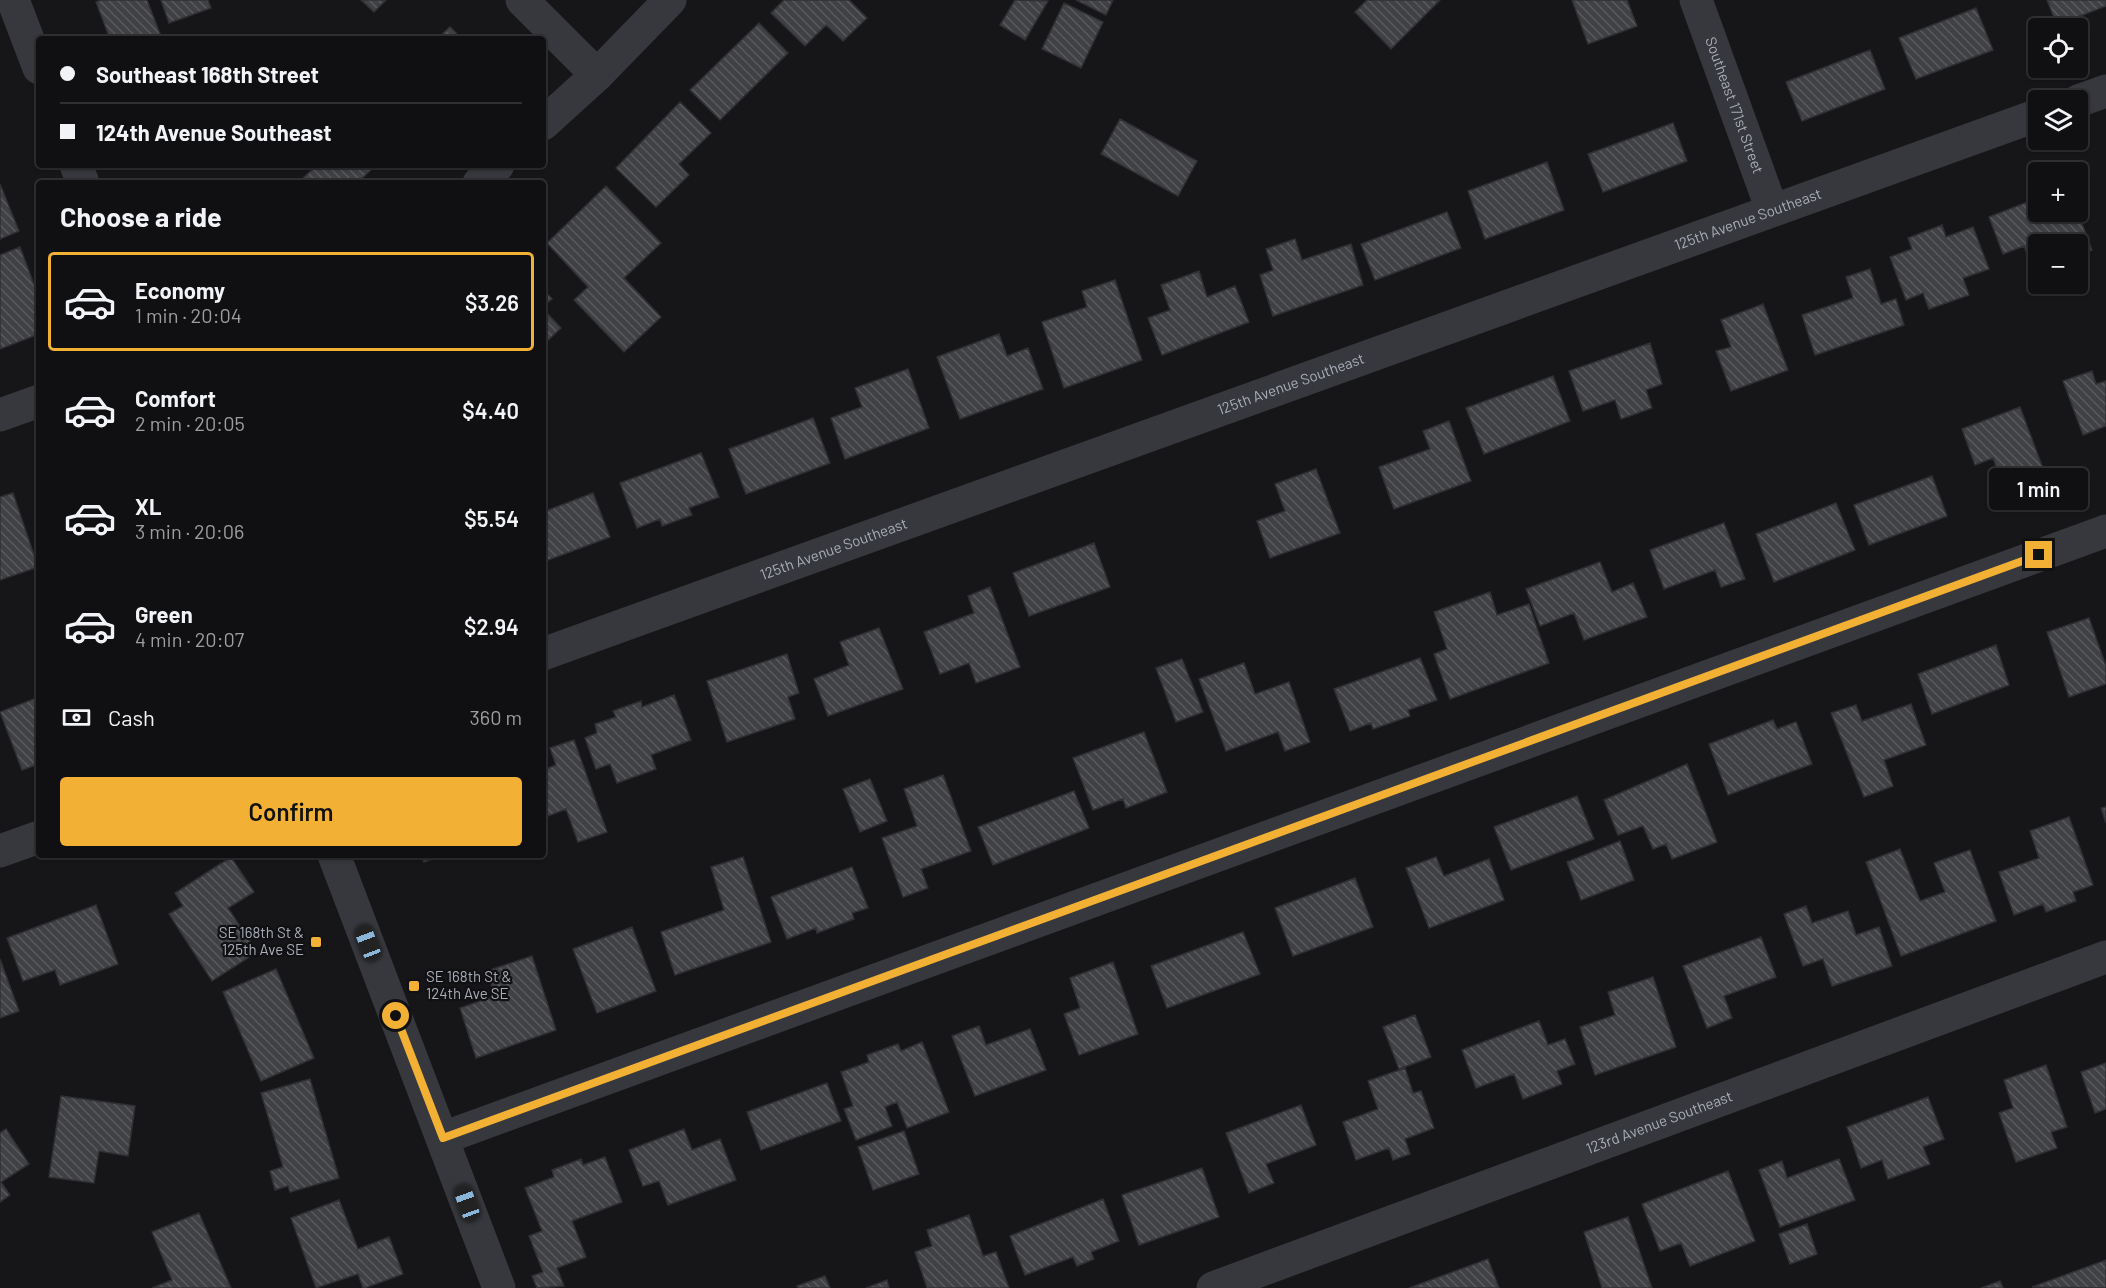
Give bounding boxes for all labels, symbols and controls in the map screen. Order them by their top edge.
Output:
map controls [2028,18,2088,294]
button: locate [2028,18,2088,78]
street label: Southeast 171st Street [1702,34,1768,176]
text: Southeast 168th Street [96,61,319,87]
button: layers [2028,90,2088,150]
text: 124th Avenue Southeast [96,119,332,145]
button: + [2028,162,2088,222]
street label: 125th Avenue Southeast [1672,184,1824,253]
text: Choose a ride [60,200,222,232]
button: − [2028,234,2088,294]
icon: car [63,275,117,329]
text: Economy [135,277,225,303]
text: $3.26 [465,289,519,315]
text: 1 min · 20:04 [135,303,242,327]
street label: 125th Avenue Southeast [1215,349,1367,418]
icon: car [63,383,117,437]
text: Comfort [135,385,216,411]
text: $4.40 [462,397,519,423]
text: 2 min · 20:05 [135,411,245,435]
callout: 1 min [1990,468,2088,510]
text: 1 min [2017,477,2060,501]
icon: car [63,491,117,545]
text: XL [135,493,161,519]
text: $5.54 [464,505,519,531]
street label: 125th Avenue Southeast [757,513,909,583]
text: 3 min · 20:06 [135,519,244,543]
route end [2025,541,2052,568]
icon: car [63,599,117,653]
text: Green [135,601,193,627]
text: $2.94 [464,613,519,639]
text: 4 min · 20:07 [135,627,244,651]
icon: cash [60,701,93,734]
text: Cash [108,704,155,730]
text: 360 m [470,705,522,729]
button: Confirm [60,777,522,846]
place label: SE 168th St & 125th Ave SE [219,923,304,958]
car [353,923,383,963]
marker: SE 168th St & 125th Ave SE [309,935,323,949]
place label: SE 168th St & 124th Ave SE [426,967,511,1002]
marker: SE 168th St & 124th Ave SE [407,979,421,993]
route start [382,1002,409,1029]
street label: 123rd Avenue Southeast [1583,1086,1735,1157]
car [452,1183,482,1223]

